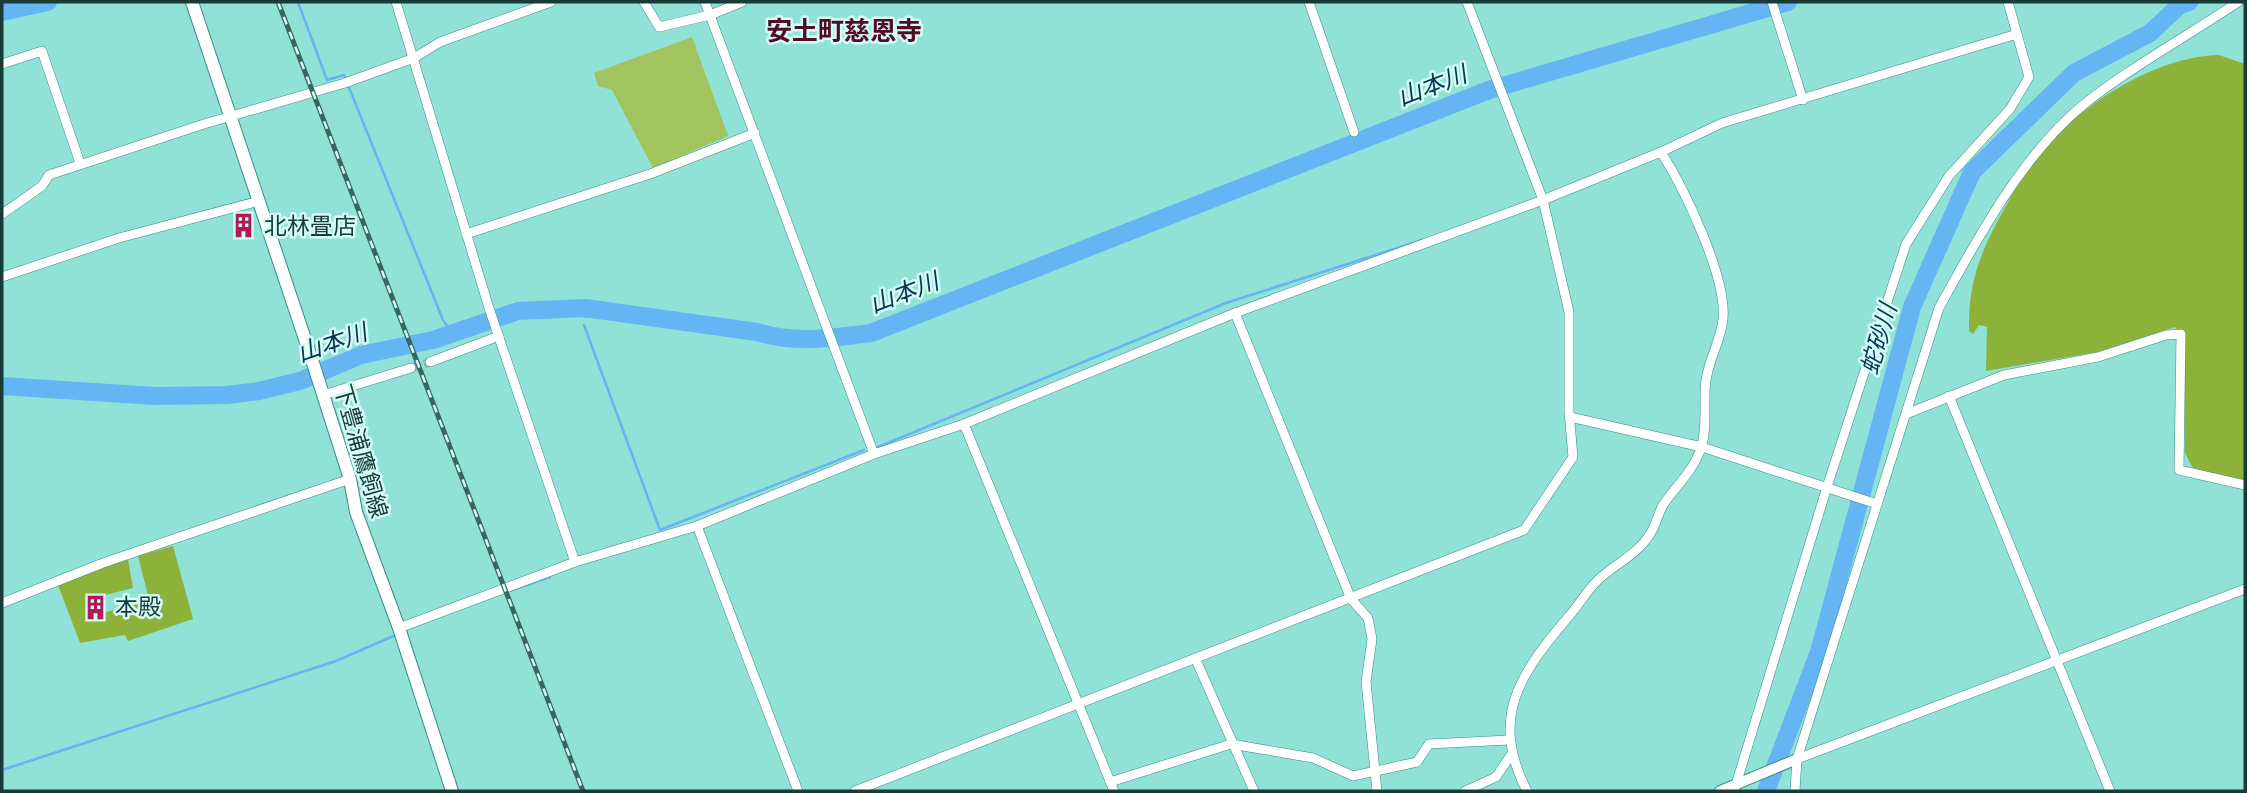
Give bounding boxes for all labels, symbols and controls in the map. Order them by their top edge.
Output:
district label: 安土町慈恩寺 [766,16,922,45]
water label: 山本川 [1393,59,1473,111]
building icon: 北林畳店 [230,212,258,240]
place label: 北林畳店 [264,213,356,238]
water label: 山本川 [865,266,945,318]
water label: 蛇砂川 [1856,298,1902,377]
water label: 山本川 [293,317,373,367]
street label: 下豊浦鷹飼線 [330,381,393,521]
building icon: 本殿 [81,593,109,621]
place label: 本殿 [115,594,161,619]

